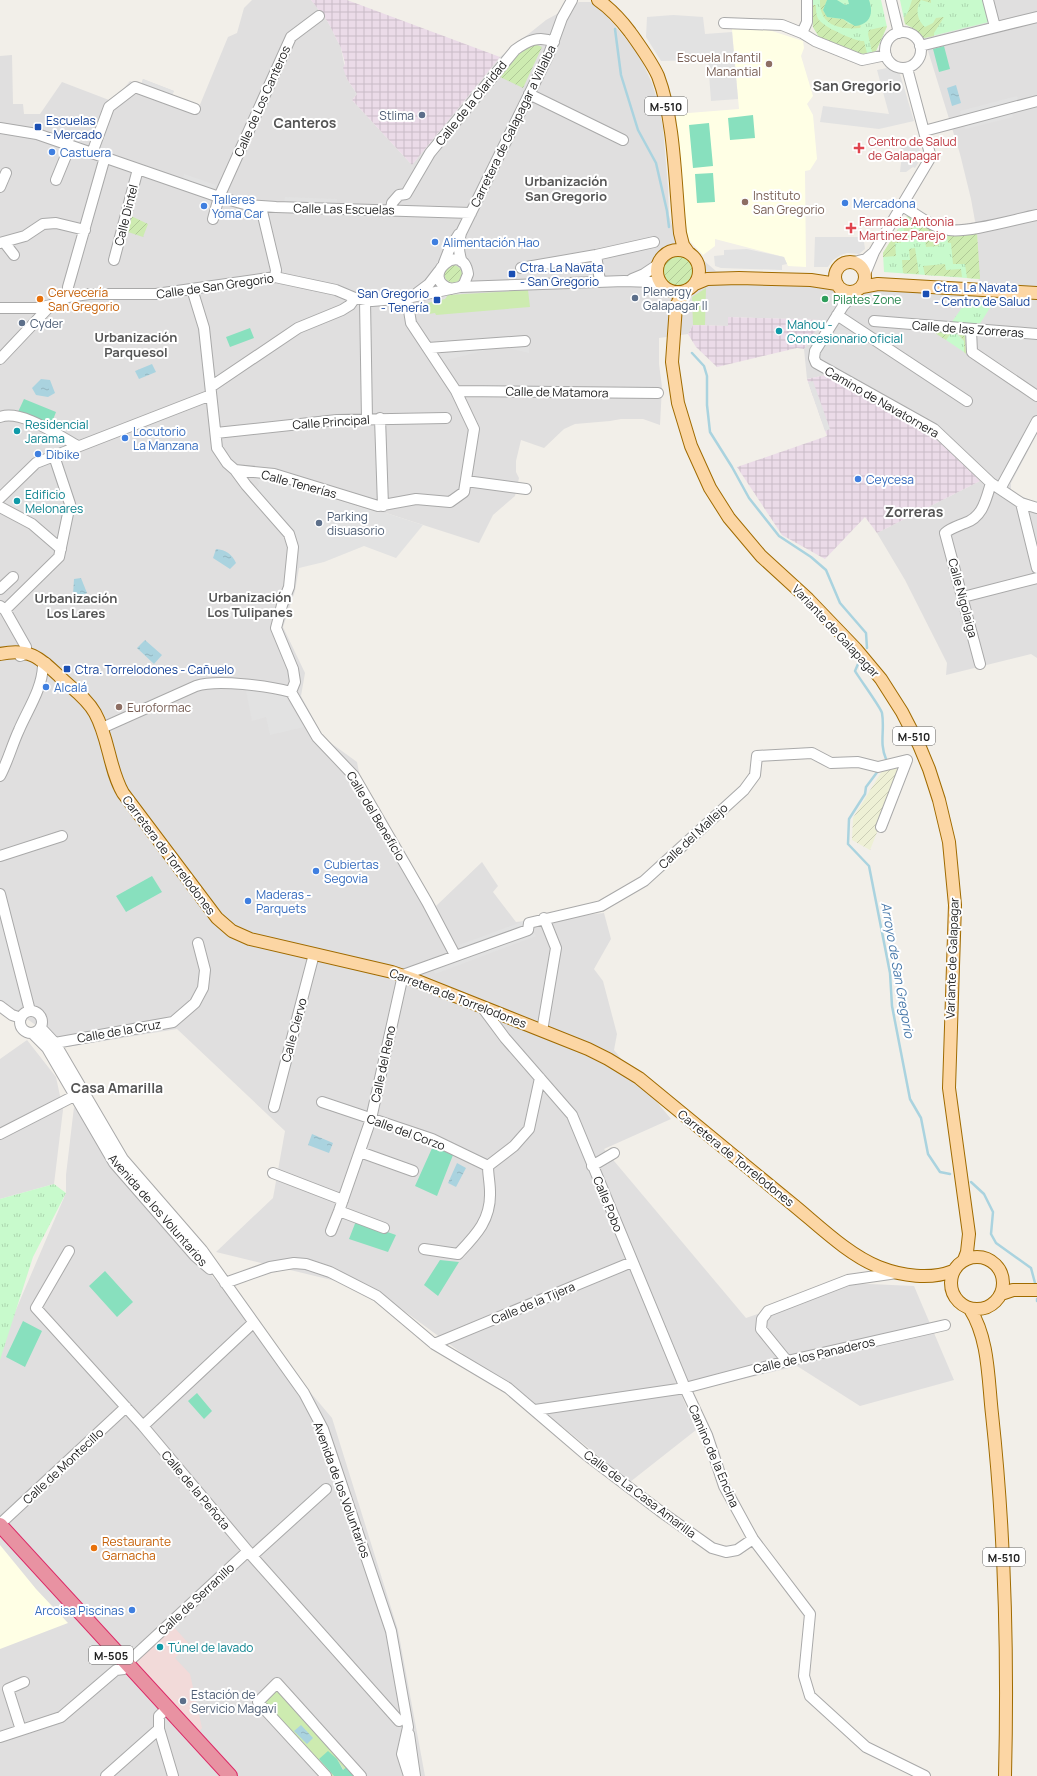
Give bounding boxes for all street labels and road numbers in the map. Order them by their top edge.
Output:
street label: Carretera de Galapagar a Villalba [466,42,560,210]
street label: Calle de Los Canteros [230,43,294,159]
street label: Calle de la Claridad [431,57,511,149]
road number: M-510 [645,97,687,115]
street label: Calle Dintel [110,183,142,247]
street label: Calle Las Escuelas [293,200,395,218]
street label: Calle de San Gregorio [155,269,275,303]
street label: Calle de las Zorreras [912,317,1024,341]
street label: Camino de Navatornera [822,362,942,442]
street label: Calle de Matamora [505,383,609,401]
street label: Calle Principal [292,411,370,433]
street label: Calle Tenerías [259,466,339,502]
street label: Calle Nigolaiga [944,556,982,640]
street label: Variante de Galapagar [788,581,884,682]
road number: M-510 [893,727,935,745]
street label: Calle del Beneficio [343,768,409,864]
street label: Carretera de Torrelodones [118,792,220,918]
street label: Calle del Mallejo [655,799,731,873]
street label: Variante de Galapagar [941,896,963,1019]
street label: Carretera de Torrelodones [387,964,529,1032]
street label: Calle Ciervo [277,996,311,1064]
street label: Calle de la Cruz [76,1015,162,1047]
street label: Calle del Reno [367,1024,399,1104]
street label: Carretera de Torrelodones [674,1106,798,1210]
street label: Calle del Corzo [364,1110,448,1154]
street label: Avenida de los Voluntarios [104,1150,212,1270]
street label: Calle Pobo [589,1174,627,1234]
street label: Calle de la Tijera [489,1278,577,1328]
street label: Calle de los Panaderos [751,1333,877,1377]
street label: Camino de la Encina [685,1402,743,1510]
street label: Avenida de los Voluntarios [309,1420,375,1560]
street label: Calle de Montecillo [19,1424,107,1508]
street label: Calle de La Casa Amarilla [580,1446,700,1542]
street label: Calle de la Peñota [158,1447,234,1533]
road number: M-510 [983,1548,1025,1566]
street label: Calle de Serranillo [154,1559,238,1639]
road number: M-505 [89,1646,133,1664]

